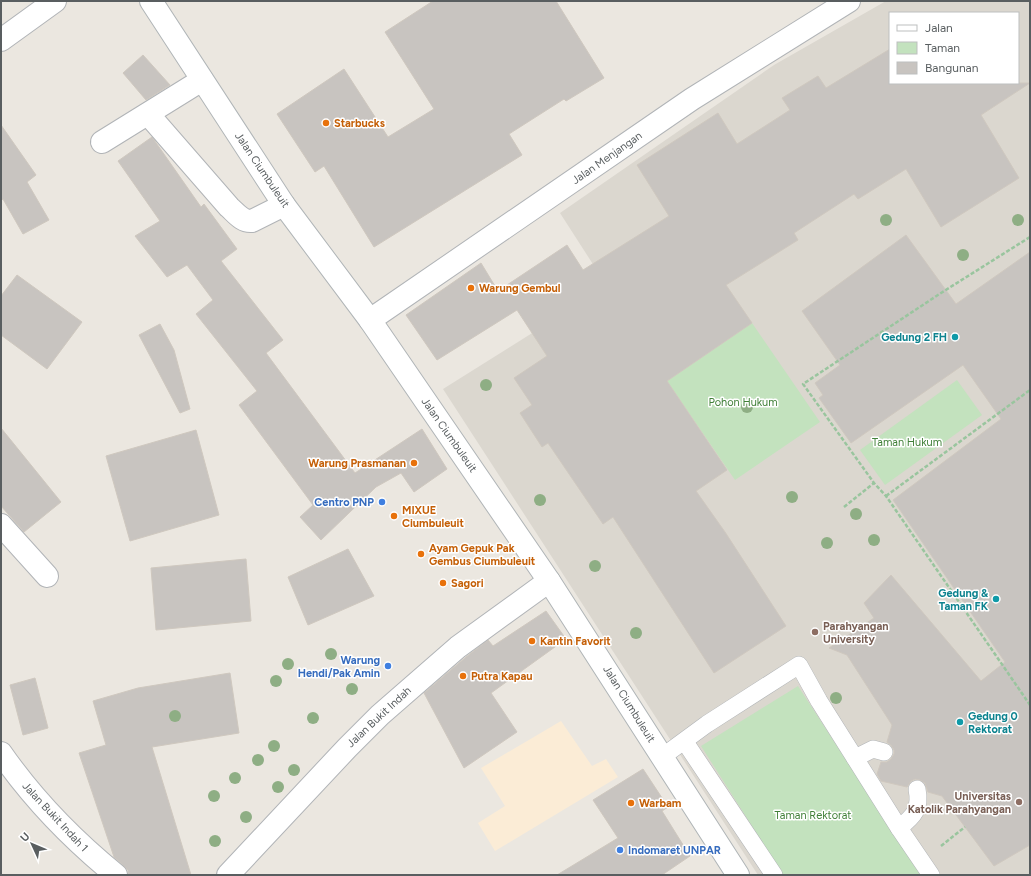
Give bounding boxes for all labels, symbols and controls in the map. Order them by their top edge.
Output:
legend [889,12,1019,84]
text: Jalan [925,21,953,35]
text: Taman [925,41,960,55]
text: Bangunan [925,61,979,75]
place label: Starbucks [334,117,385,130]
marker: Starbucks [321,118,331,128]
street label: Jalan Menjangan [569,129,645,187]
street label: Jalan Ciumbuleuit [232,130,292,210]
place label: Warung Gembul [479,282,561,295]
marker: Warung Gembul [466,283,476,293]
place label: Gedung 2 FH [881,331,947,344]
marker: Gedung 2 FH [950,332,960,342]
street label: Jalan Ciumbuleuit [418,395,480,475]
park label: Pohon Hukum [708,396,778,409]
park label: Taman Hukum [872,436,942,449]
place label: Warung Prasmanan [308,457,406,470]
marker: Warung Prasmanan [409,458,419,468]
place label: Centro PNP [314,496,374,509]
marker: Centro PNP [377,497,387,507]
place label: MIXUE Ciumbuleuit [402,504,464,530]
marker: MIXUE Ciumbuleuit [389,511,399,521]
place label: Ayam Gepuk Pak Gembus Ciumbuleuit [429,542,536,568]
marker: Ayam Gepuk Pak Gembus Ciumbuleuit [416,549,426,559]
place label: Sagori [451,577,484,590]
marker: Sagori [438,578,448,588]
place label: Gedung & Taman FK [938,587,989,613]
marker: Gedung & Taman FK [991,594,1001,604]
place label: Parahyangan University [823,620,889,646]
marker: Parahyangan University [810,627,820,637]
place label: Kantin Favorit [540,635,611,648]
marker: Kantin Favorit [527,636,537,646]
place label: Warung Hendi/Pak Amin [298,654,380,680]
marker: Warung Hendi/Pak Amin [383,661,393,671]
street label: Jalan Ciumbuleuit [600,663,658,745]
place label: Putra Kapau [471,670,533,683]
marker: Putra Kapau [458,671,468,681]
street label: Jalan Bukit Indah [344,684,414,750]
place label: Gedung 0 Rektorat [968,710,1018,736]
marker: Gedung 0 Rektorat [955,717,965,727]
street label: Jalan Bukit Indah 1 [19,780,91,854]
place label: Universitas Katolik Parahyangan [908,790,1011,816]
place label: Warbam [639,797,682,810]
marker: Universitas Katolik Parahyangan [1014,797,1024,807]
marker: Warbam [626,798,636,808]
park label: Taman Rektorat [774,809,852,822]
north arrow [12,824,52,864]
text: U [18,830,33,845]
place label: Indomaret UNPAR [628,844,721,857]
marker: Indomaret UNPAR [615,845,625,855]

